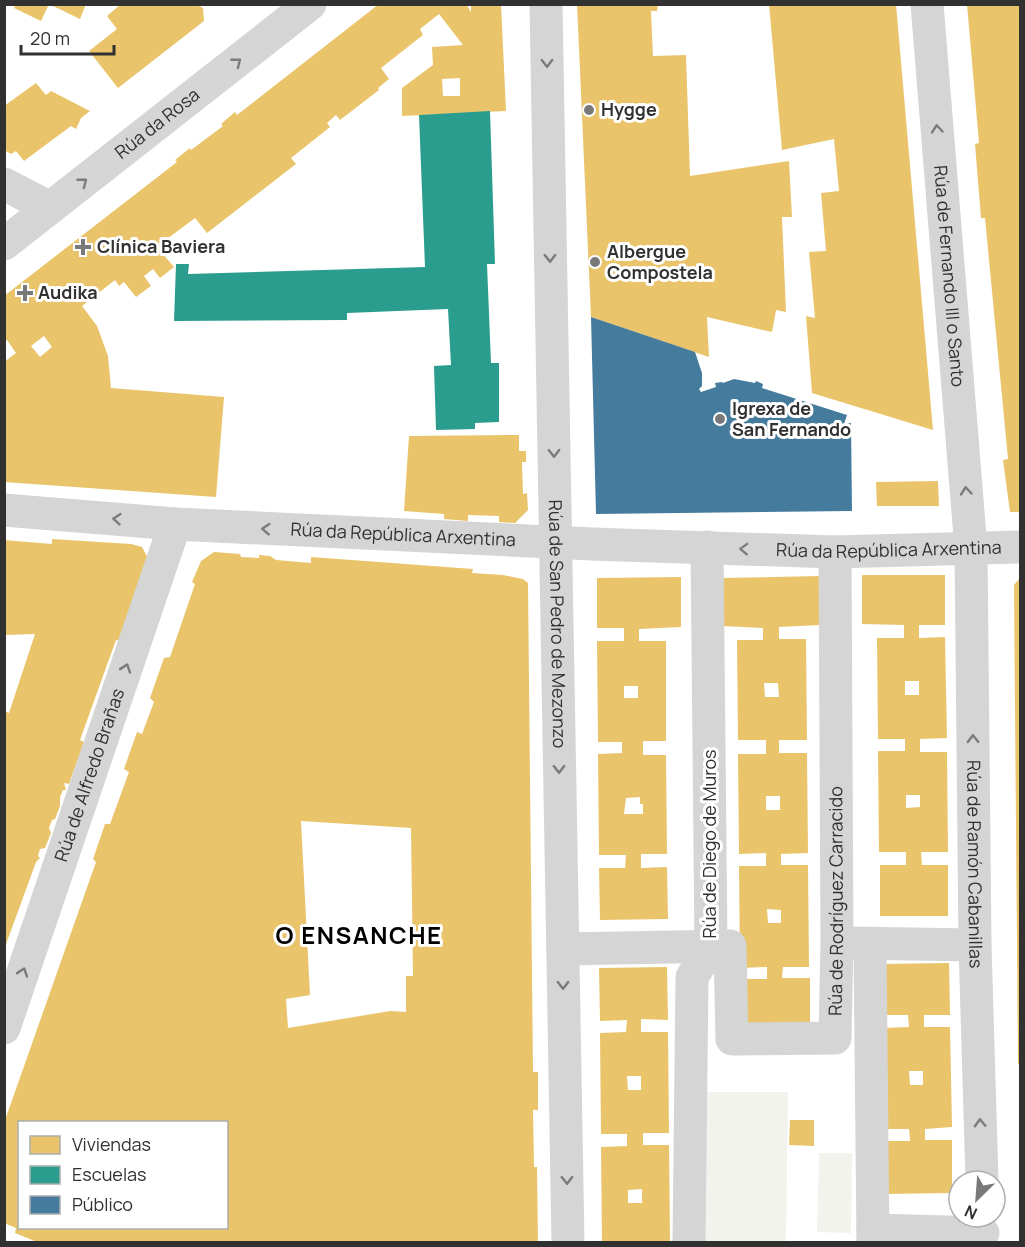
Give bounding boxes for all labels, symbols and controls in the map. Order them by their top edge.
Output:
scale bar [21,18,114,56]
text: 20 m [30,26,70,50]
one-way arrow [230,58,241,69]
one-way arrow [540,58,553,67]
street label: Rúa da Rosa [110,82,204,164]
place label: Hygge [601,97,657,121]
marker: Hygge [582,103,596,117]
one-way arrow [931,124,944,133]
street label: Rúa de Fernando III o Santo [929,164,971,388]
one-way arrow [77,178,88,189]
place label: Clínica Baviera [97,234,225,258]
marker: Clínica Baviera [74,238,92,256]
place label: Albergue Compostela [607,239,713,284]
one-way arrow [544,253,556,262]
marker: Albergue Compostela [588,255,602,269]
place label: Audika [38,280,98,304]
marker: Audika [16,284,34,302]
place label: Igrexa de San Fernando [732,396,851,441]
marker: Igrexa de San Fernando [713,412,727,426]
one-way arrow [547,448,560,457]
one-way arrow [960,486,973,495]
street label: Rúa de San Pedro de Mezonzo [544,499,572,748]
one-way arrow [112,513,121,526]
street label: Rúa da República Arxentina [290,517,516,551]
one-way arrow [262,522,271,535]
street label: Rúa da República Arxentina [776,535,1002,563]
one-way arrow [740,542,749,555]
one-way arrow [119,663,132,674]
street label: Rúa de Alfredo Brañas [48,685,129,865]
one-way arrow [967,734,979,743]
street label: Rúa de Diego de Muros [697,749,721,939]
street label: Rúa de Ramón Cabanillas [962,760,989,969]
one-way arrow [553,764,566,773]
street label: Rúa de Rodríguez Carracido [822,786,848,1016]
district label: O ENSANCHE [275,918,443,951]
one-way arrow [16,967,29,978]
one-way arrow [557,980,569,989]
one-way arrow [974,1118,986,1127]
legend [18,1121,228,1229]
text: Viviendas [72,1132,151,1156]
text: Escuelas [72,1162,147,1186]
north arrow [947,1169,1007,1229]
one-way arrow [561,1175,573,1184]
text: Público [72,1192,133,1216]
text: N [961,1200,981,1225]

